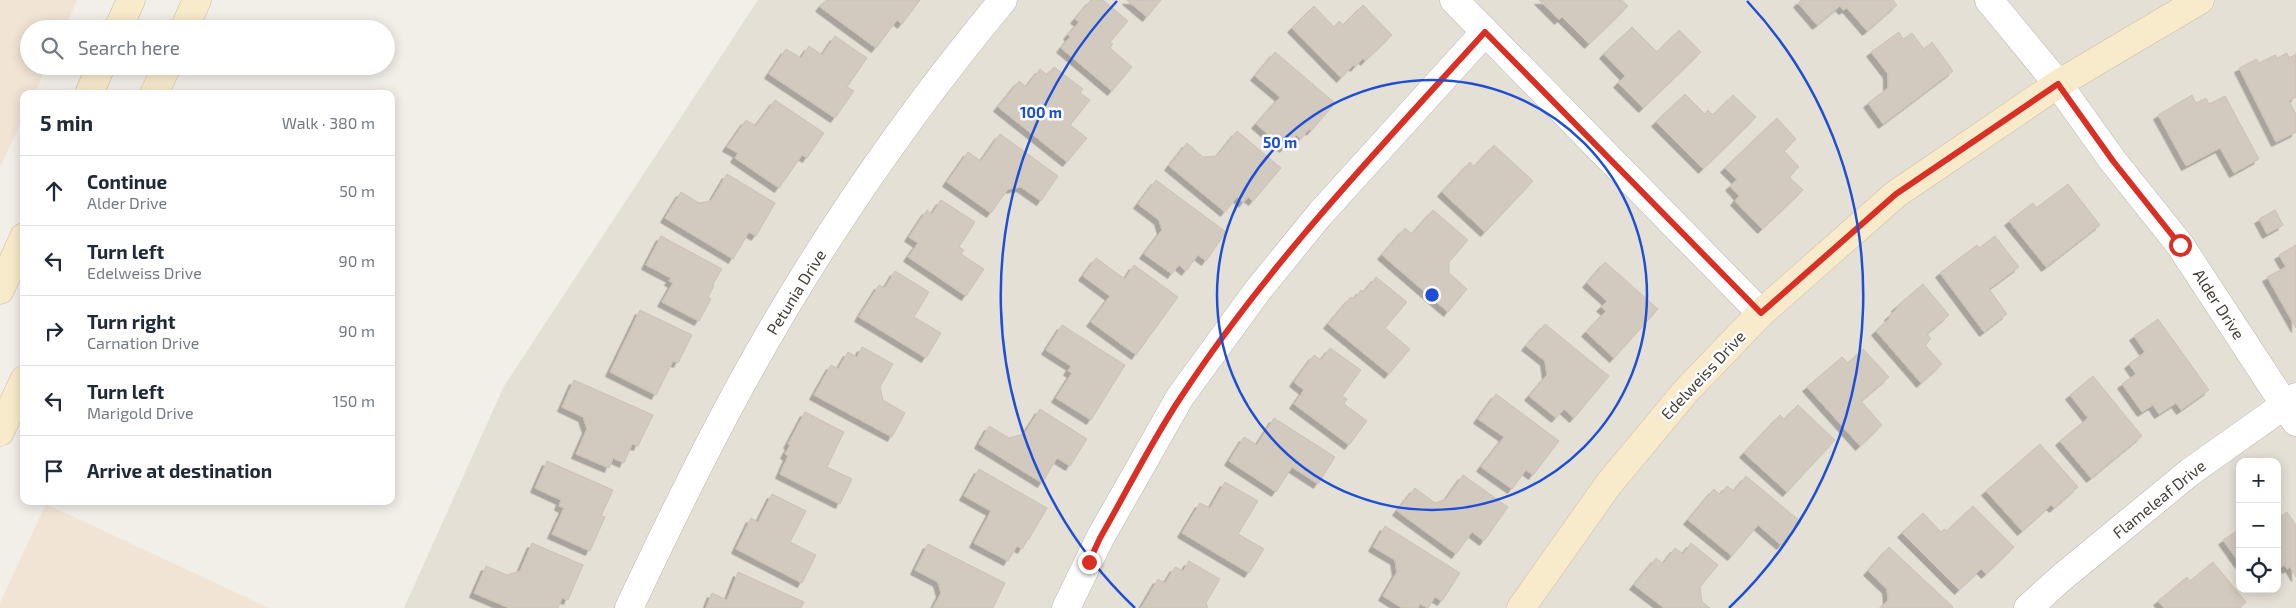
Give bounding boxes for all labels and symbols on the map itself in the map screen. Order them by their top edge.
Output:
text: 100 m [1020,103,1062,121]
text: 50 m [1263,133,1297,151]
route start [2169,234,2192,257]
street label: Petunia Drive [762,246,829,338]
street label: Alder Drive [2190,265,2249,342]
centre of rings [1423,286,1441,304]
street label: Edelweiss Drive [1657,326,1749,423]
street label: Flameleaf Drive [2108,455,2209,542]
route end [1078,551,1101,574]

